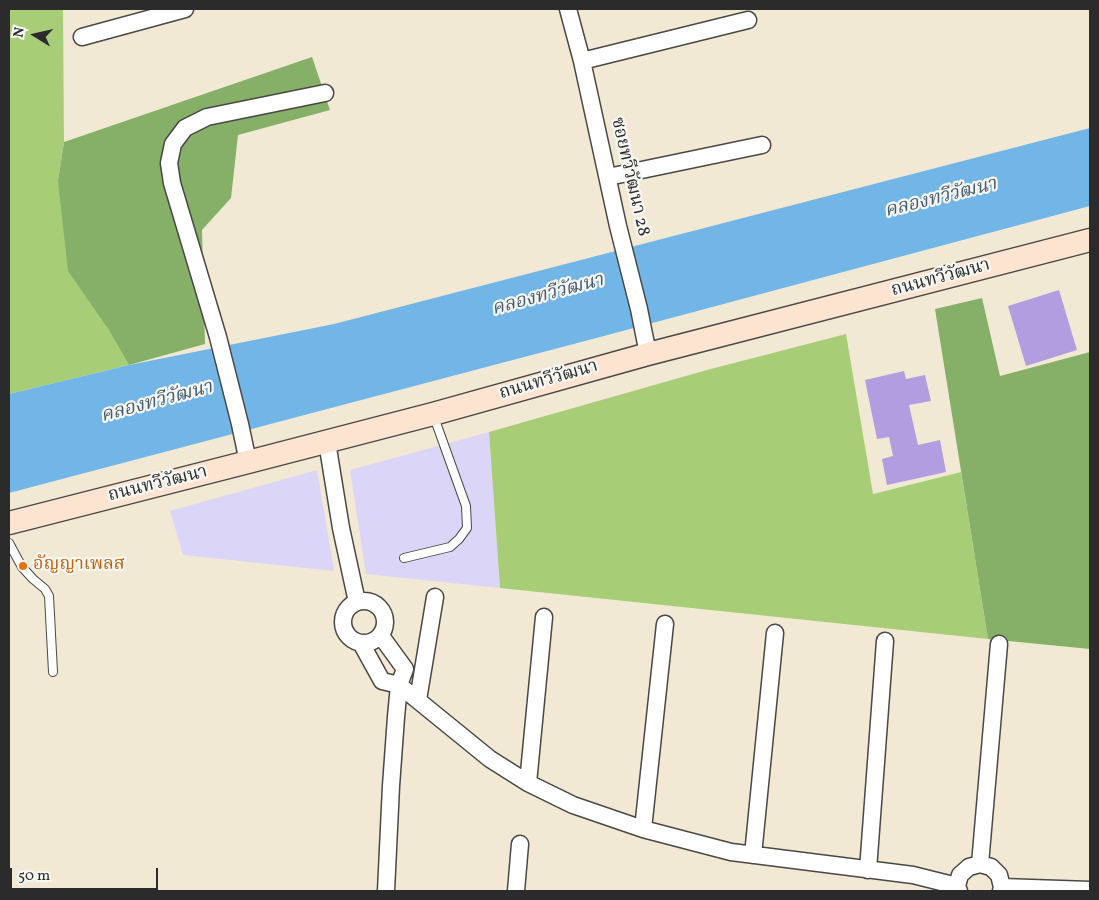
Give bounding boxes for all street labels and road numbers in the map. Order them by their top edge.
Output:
street label: ซอยทวีวัฒนา 28 [605,115,653,239]
street label: ถนนทวีวัฒนา [889,255,993,303]
street label: ถนนทวีวัฒนา [497,357,601,405]
street label: ถนนทวีวัฒนา [106,462,210,508]

